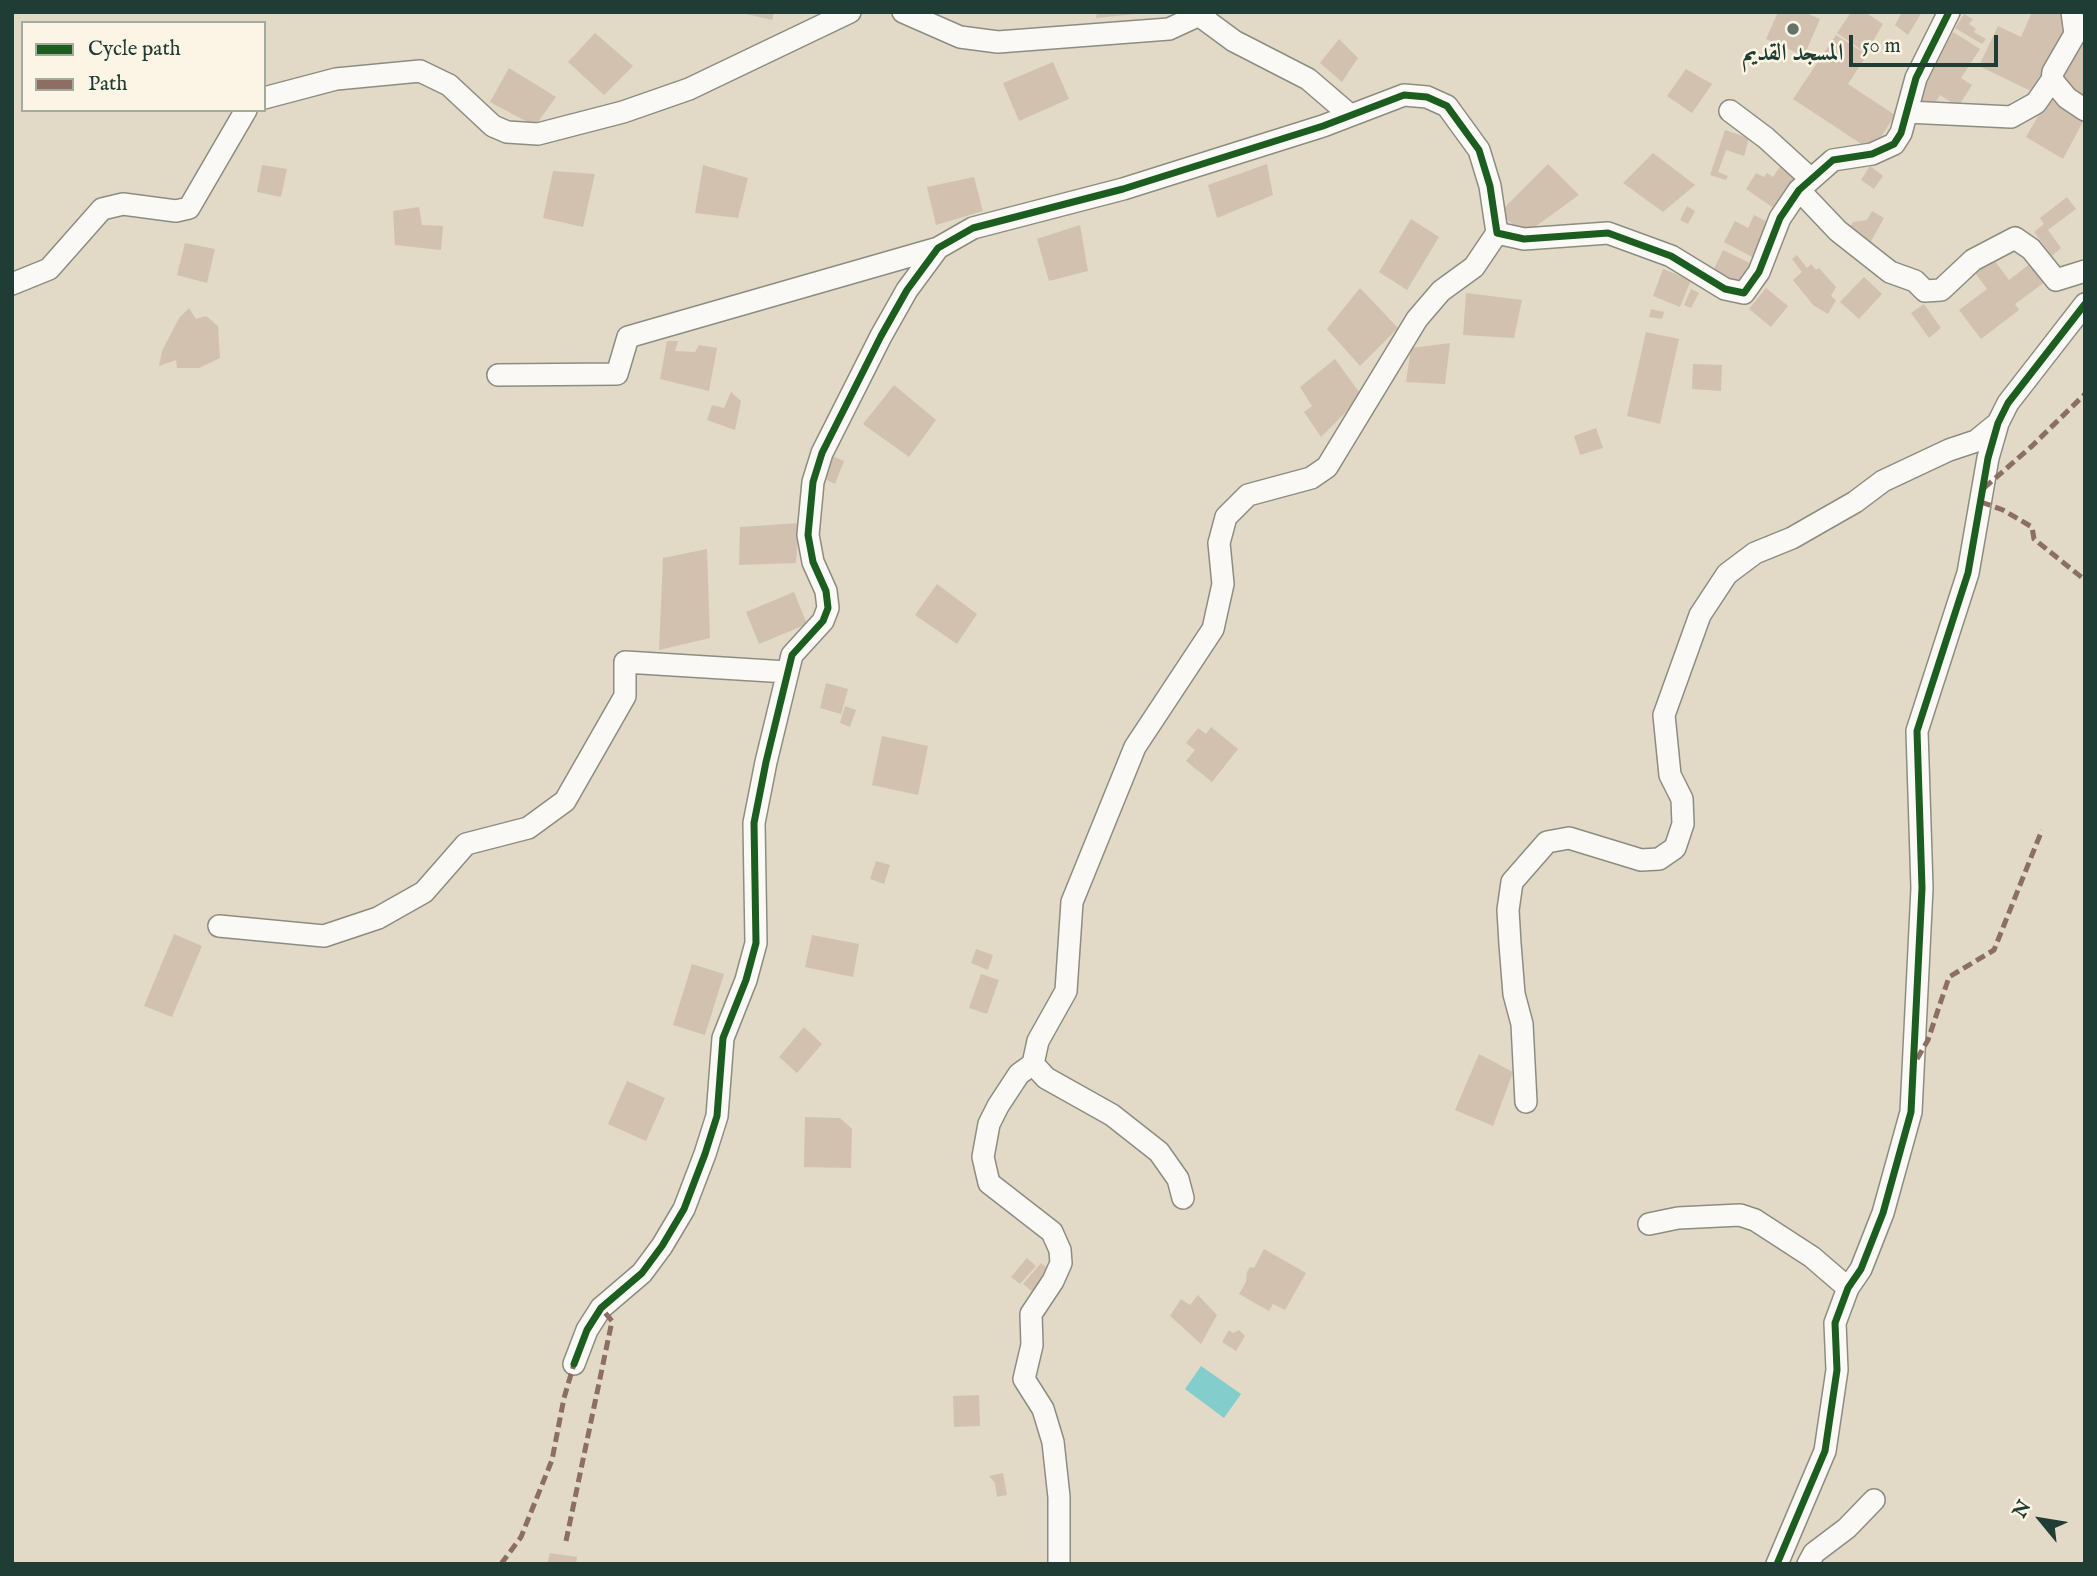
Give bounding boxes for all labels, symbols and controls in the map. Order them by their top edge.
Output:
legend [21,21,266,112]
marker: المسجد القديم [1785,21,1801,37]
scale bar [1852,21,2001,65]
text: 50 m [1862,33,1901,60]
text: Cycle path [88,36,181,63]
place label: المسجد القديم [1743,41,1843,69]
text: Path [88,71,127,98]
north arrow [2006,1485,2076,1555]
text: N [2008,1496,2037,1523]

